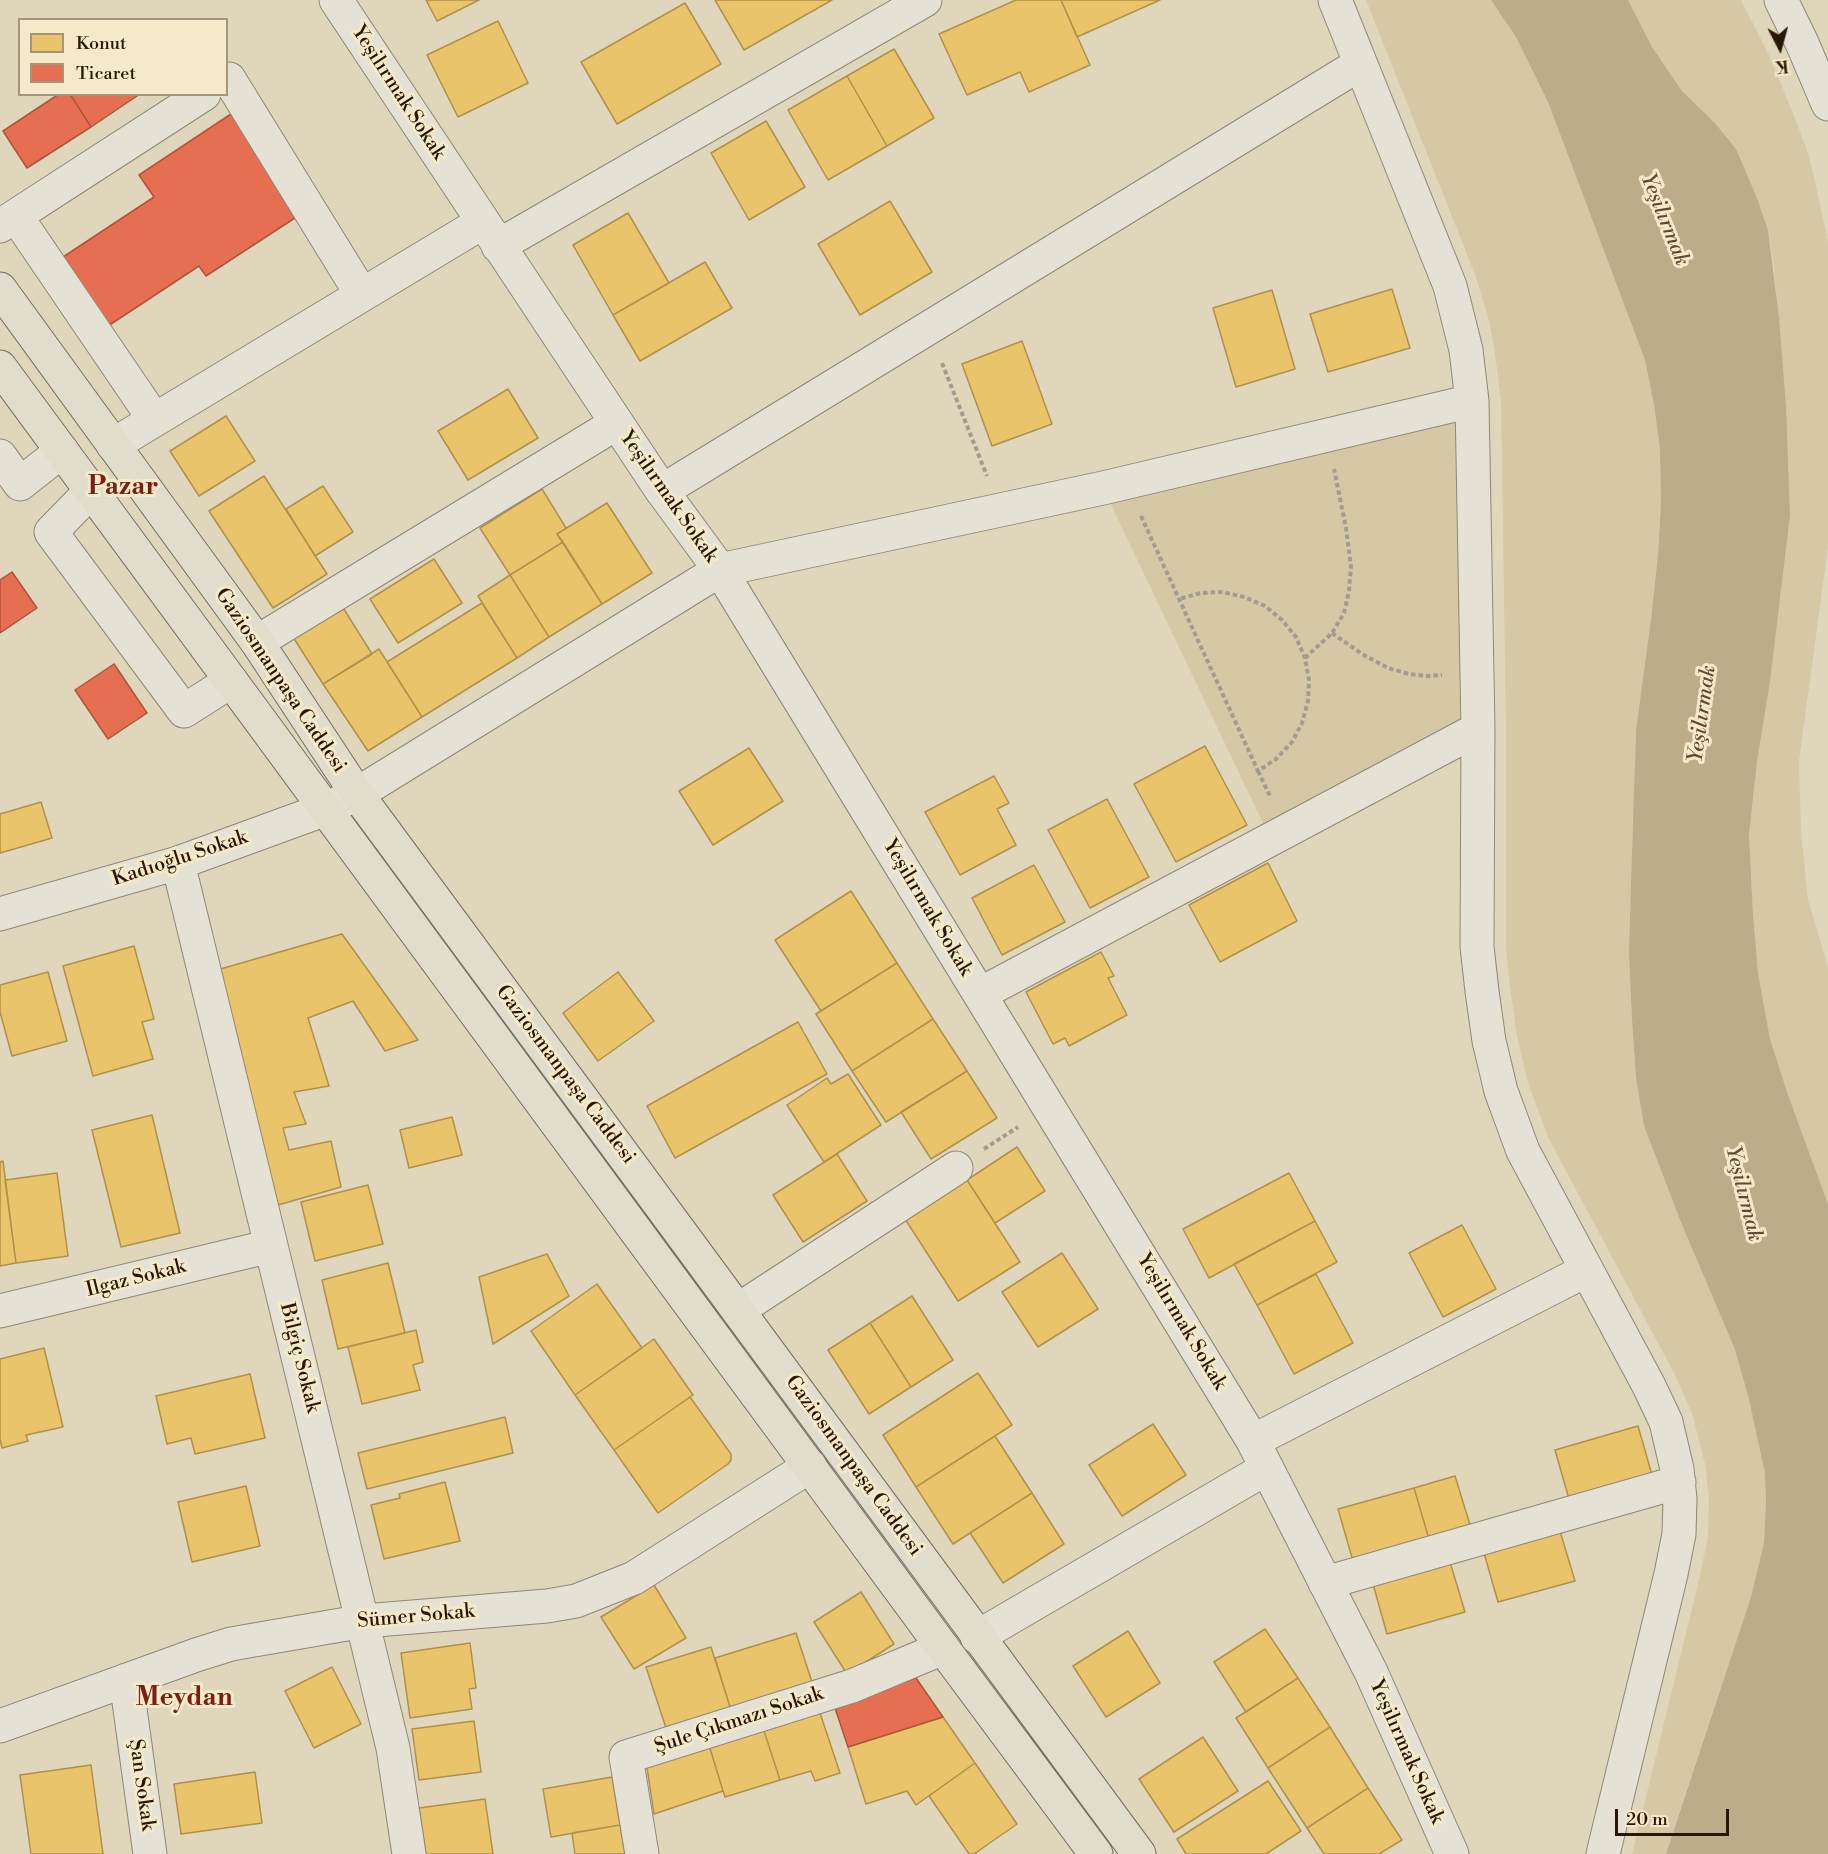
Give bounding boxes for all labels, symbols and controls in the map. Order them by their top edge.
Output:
legend [18,18,228,96]
north arrow [1750,18,1810,78]
street label: Yeşilırmak Sokak [346,21,450,165]
text: Konut [76,32,126,55]
text: K [1774,55,1789,77]
text: Ticaret [76,62,136,85]
water label: Yeşilırmak [1634,170,1694,270]
street label: Yeşilırmak Sokak [614,427,722,567]
district label: Pazar [88,472,158,504]
street label: Gaziosmanpaşa Caddesi [209,584,351,778]
water label: Yeşilırmak [1684,664,1722,764]
street label: Kadıoğlu Sokak [109,826,251,892]
street label: Yeşilırmak Sokak [877,835,977,981]
street label: Gaziosmanpaşa Caddesi [490,981,640,1169]
water label: Yeşilırmak [1719,1144,1767,1244]
street label: Yeşilırmak Sokak [1131,1249,1231,1395]
street label: Ilgaz Sokak [84,1255,188,1303]
street label: Bilgiç Sokak [274,1301,324,1415]
street label: Gaziosmanpaşa Caddesi [779,1371,927,1561]
street label: Sümer Sokak [356,1600,476,1634]
street label: Yeşilırmak Sokak [1363,1676,1449,1828]
street label: Şule Çıkmazı Sokak [652,1682,826,1760]
district label: Meydan [135,1683,233,1715]
street label: Şan Sokak [123,1738,159,1832]
scale bar [1618,1797,1732,1835]
text: 20 m [1626,1808,1668,1831]

